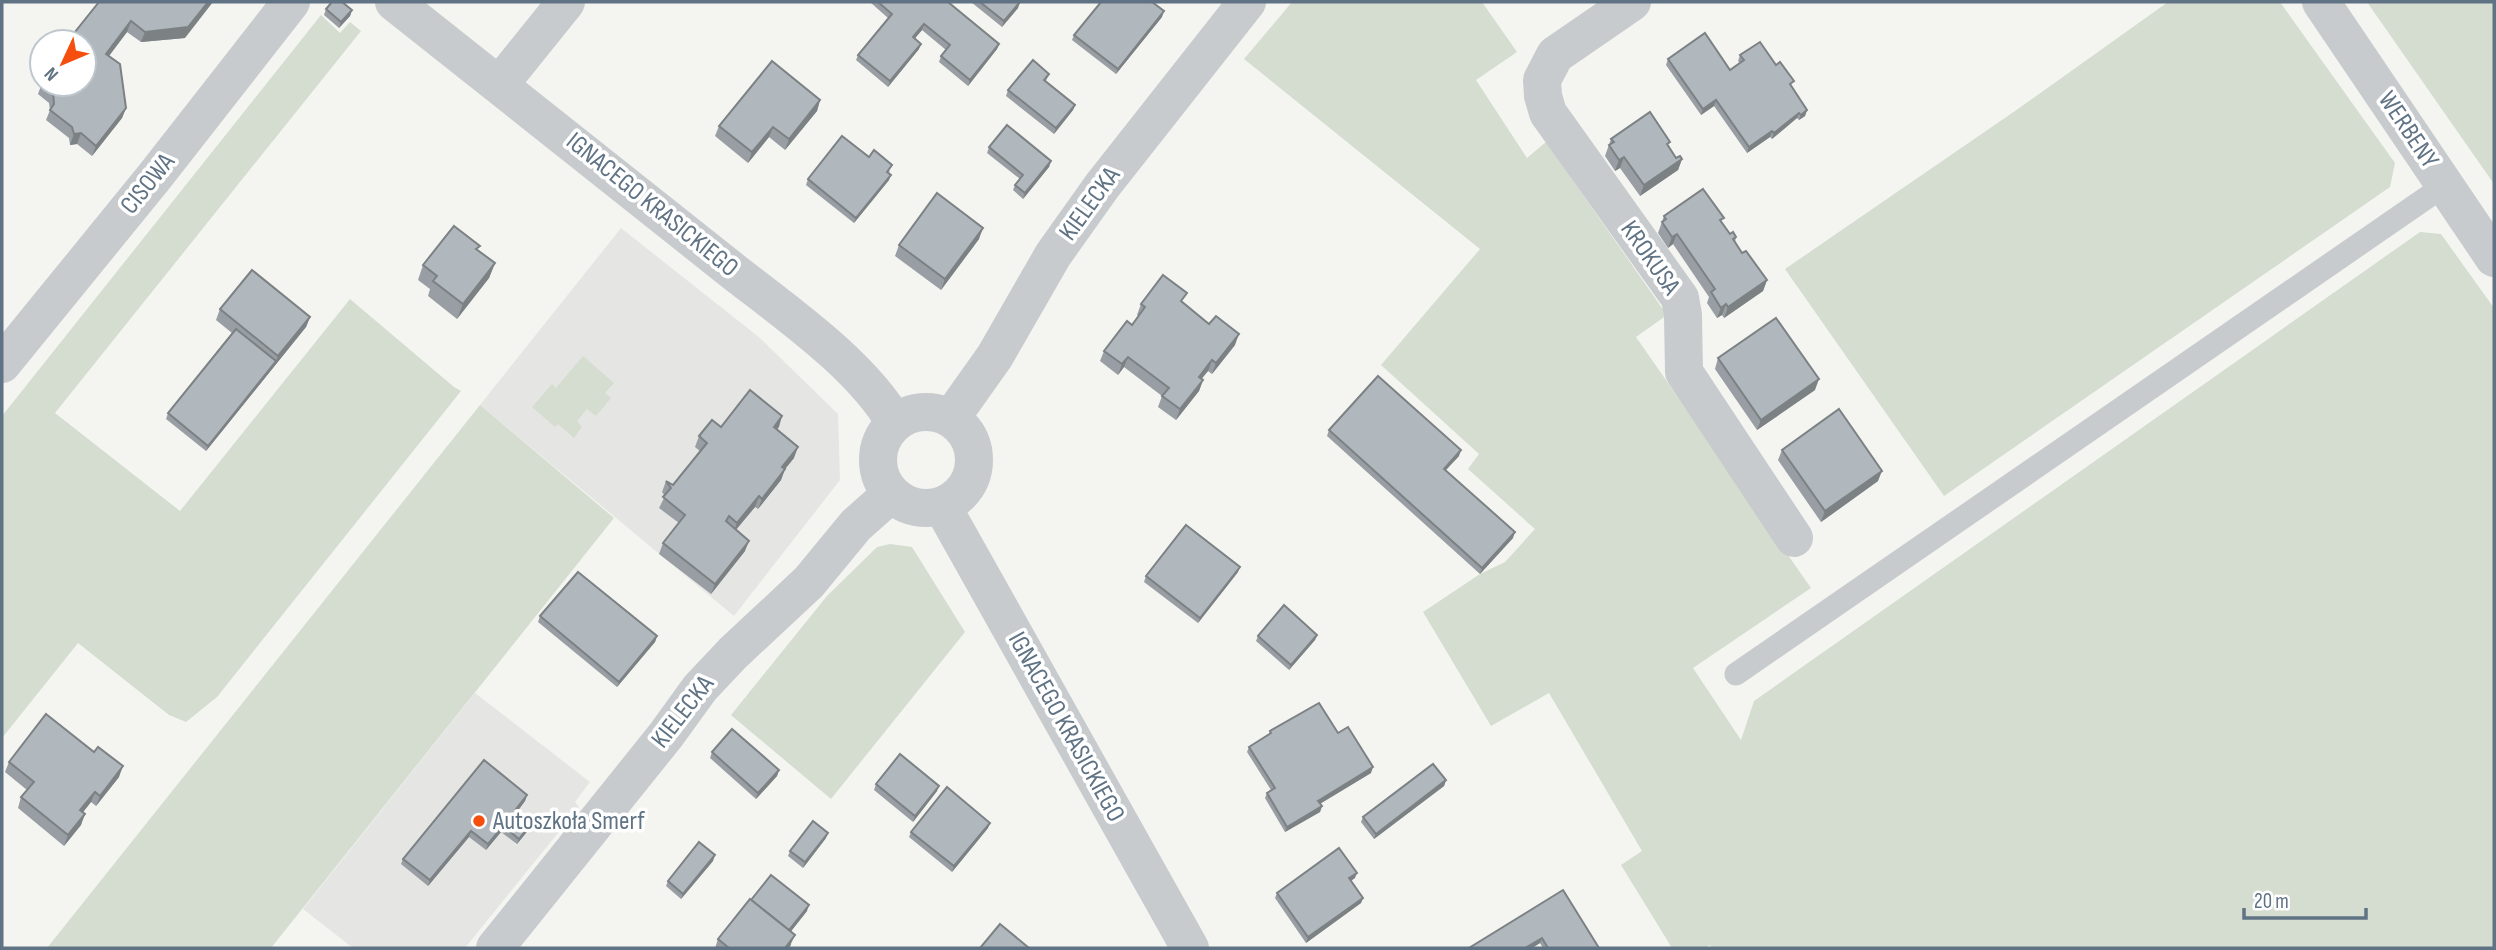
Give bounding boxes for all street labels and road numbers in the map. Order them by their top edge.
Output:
street label: WERBENY [2371,86,2445,174]
street label: IGNACEGO KRASICKIEGO [560,126,744,284]
street label: CISOWA [114,147,182,221]
street label: KIELECKA [1053,161,1127,247]
street label: KROKUSA [1613,215,1687,302]
street label: IGNACEGO KRASICKIEGO [1001,627,1131,827]
street label: KIELECKA [645,669,721,754]

